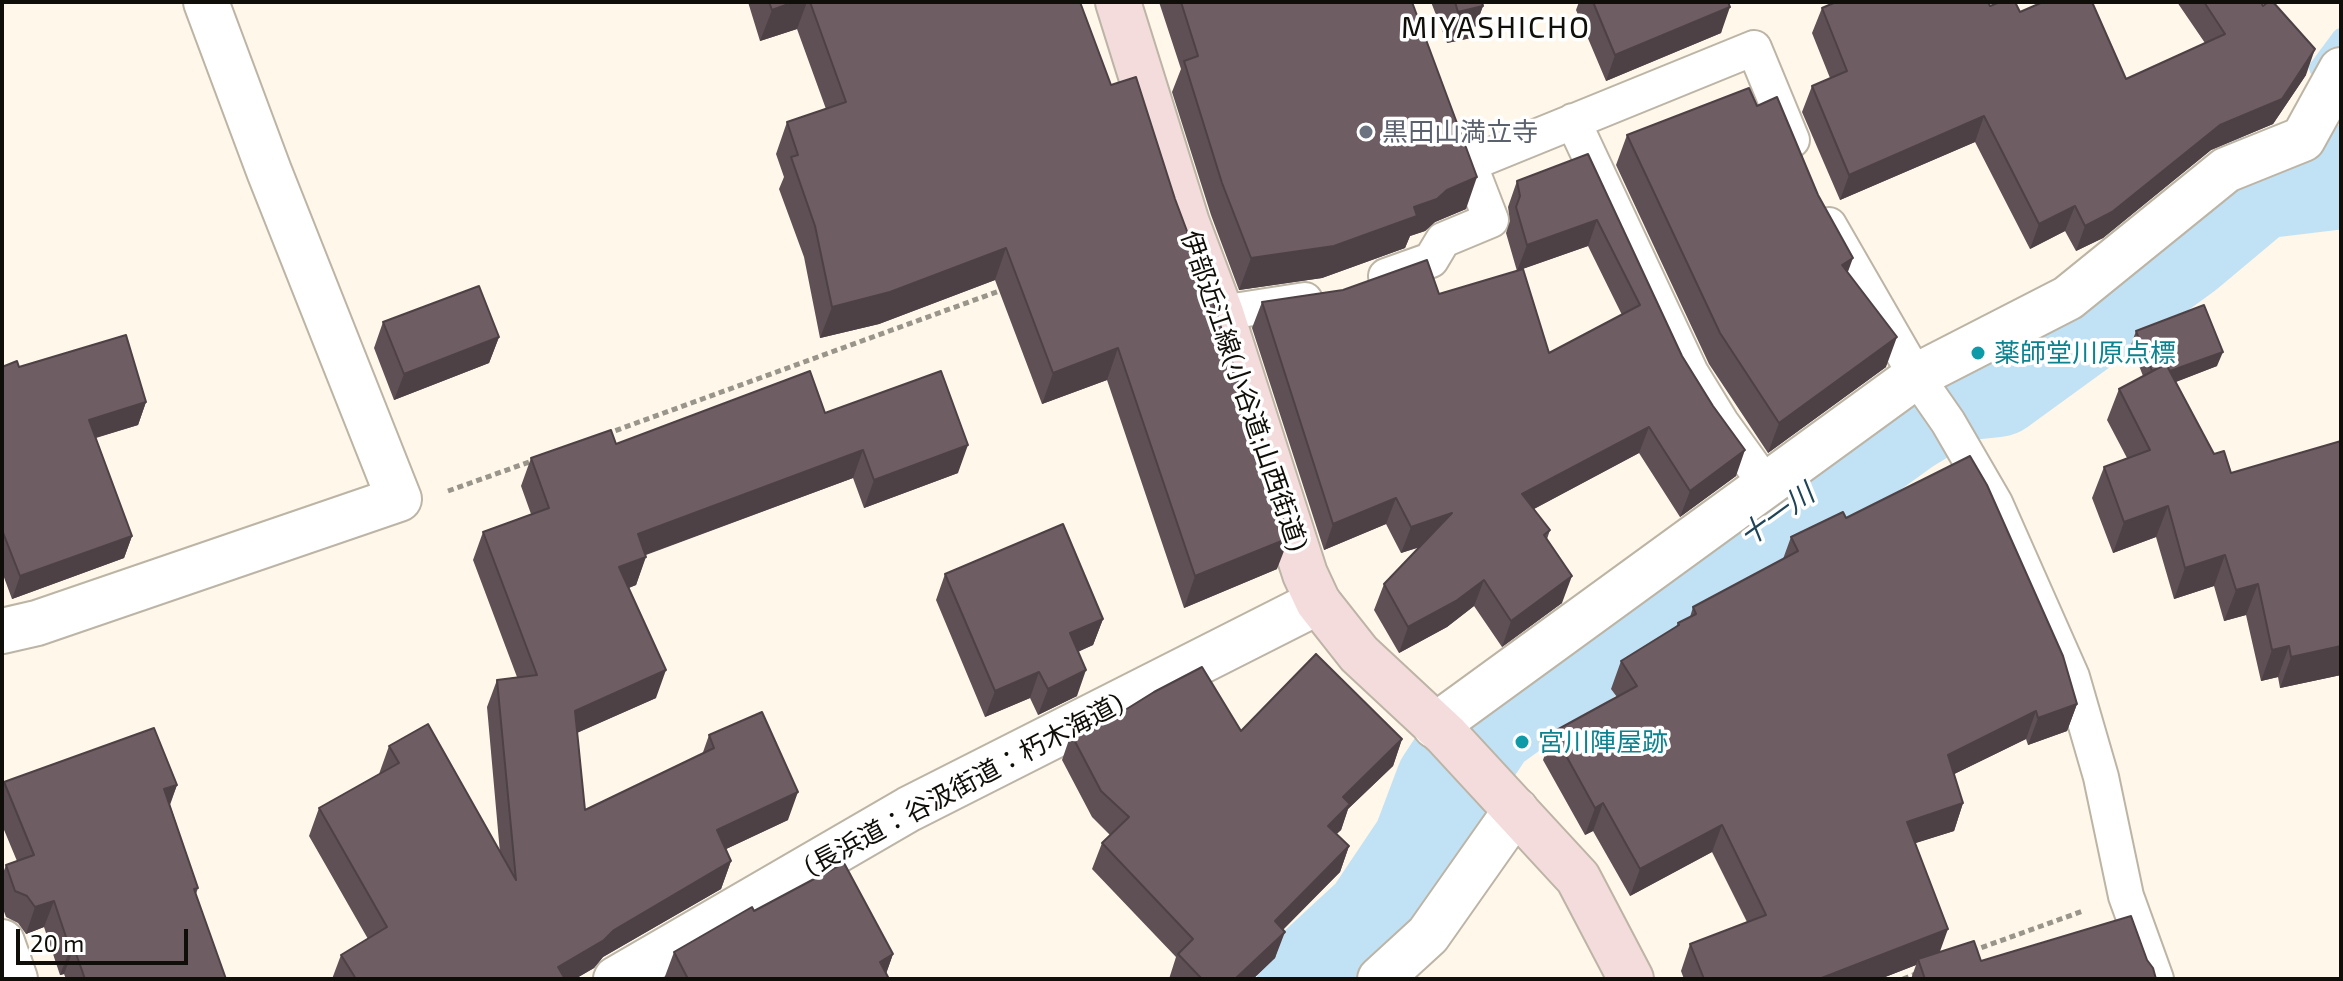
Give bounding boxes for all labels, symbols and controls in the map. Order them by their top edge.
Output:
district label: MIYASHICHO [1401,10,1591,46]
place label: 黒田山満立寺 [1382,116,1538,148]
marker: 黒田山満立寺 [1357,123,1375,141]
street label: 伊部近江線(小谷道;山西街道) [1174,227,1314,555]
place label: 薬師堂川原点標 [1994,337,2176,369]
marker: 薬師堂川原点標 [1969,344,1987,362]
water label: 十一川 [1733,477,1821,553]
street label: (長浜道：谷汲街道：朽木海道) [799,688,1129,882]
place label: 宮川陣屋跡 [1538,726,1668,758]
marker: 宮川陣屋跡 [1513,733,1531,751]
scale bar [20,913,192,963]
text: 20 m [30,928,84,957]

